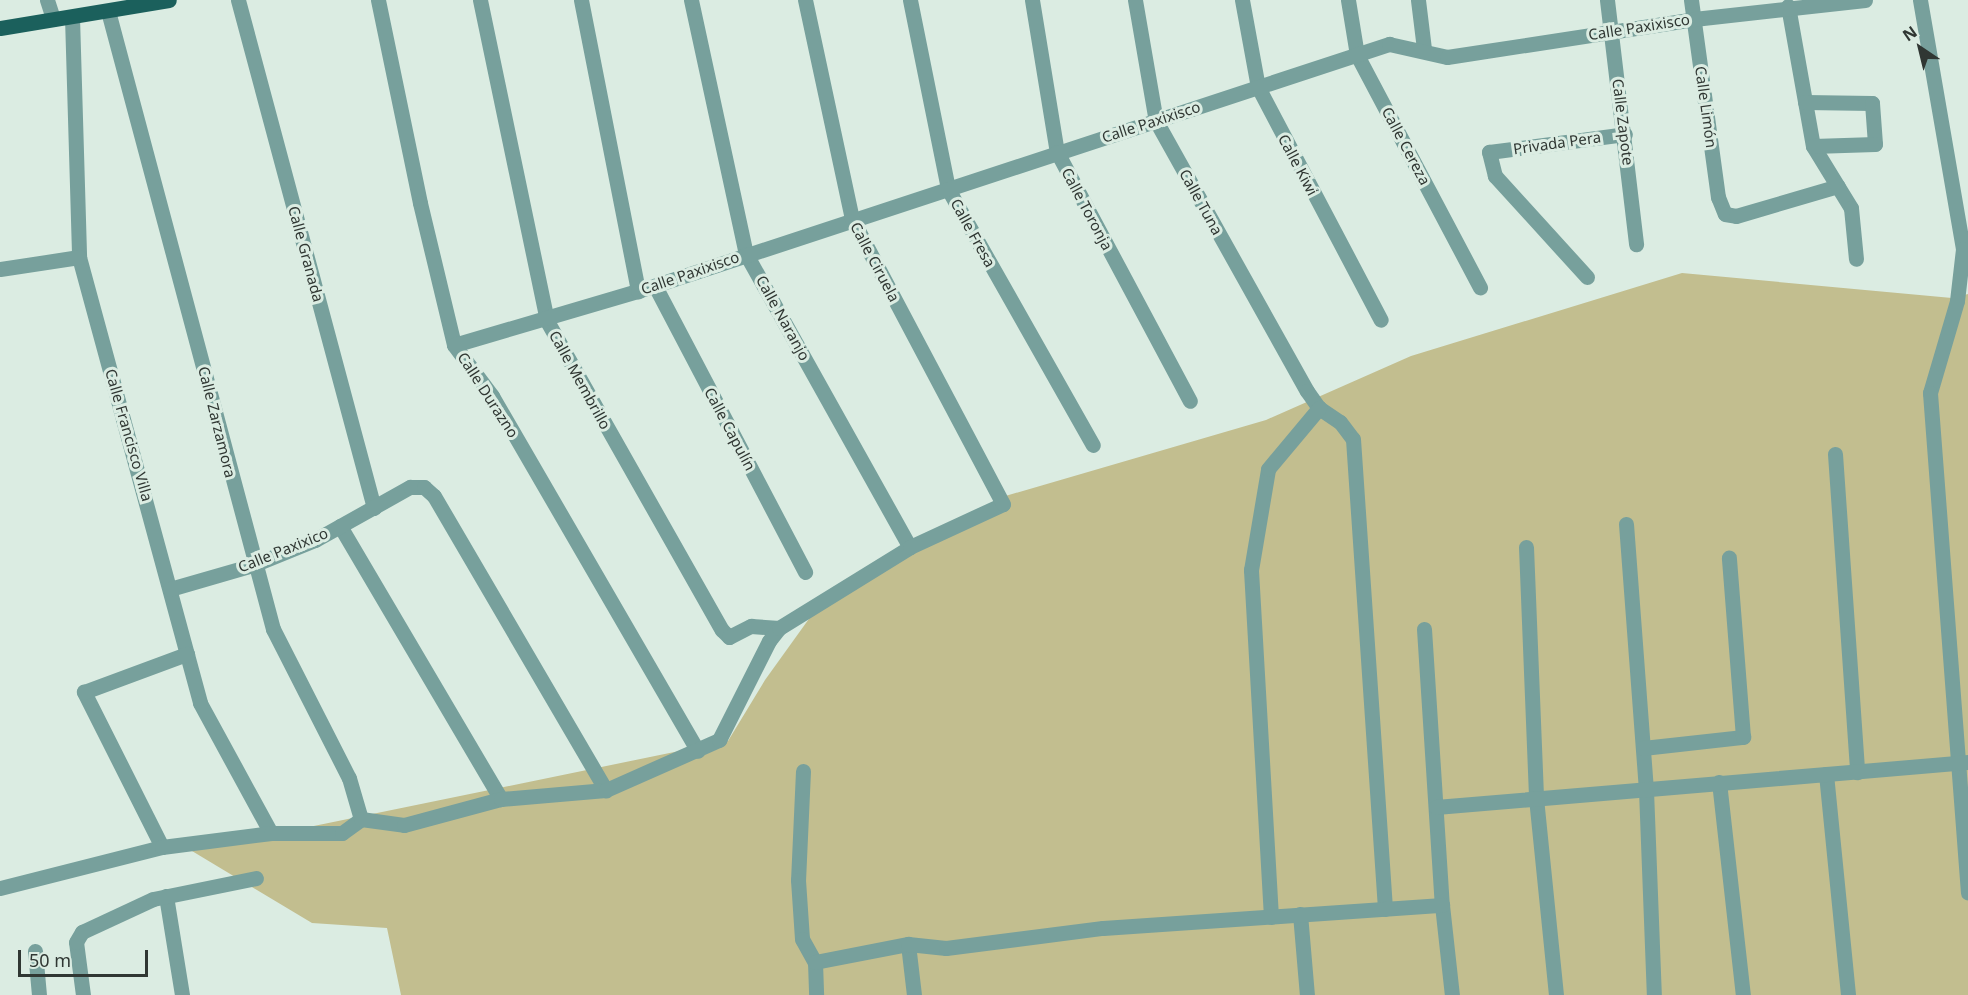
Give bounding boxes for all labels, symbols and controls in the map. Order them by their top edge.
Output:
street label: Calle Paxixisco [1587,10,1691,44]
north arrow [1890,18,1950,78]
text: N [1898,21,1921,46]
street label: Calle Limón [1691,65,1721,149]
street label: Calle Zapote [1609,78,1637,166]
street label: Calle Paxixisco [1099,98,1203,146]
street label: Calle Cereza [1378,104,1434,188]
street label: Privada Pera [1512,128,1602,158]
street label: Calle Kiwi [1274,131,1322,199]
street label: Calle Toronja [1058,165,1116,253]
street label: Calle Tuna [1176,166,1226,238]
street label: Calle Fresa [947,196,999,270]
street label: Calle Granada [285,204,327,304]
street label: Calle Ciruela [847,219,903,305]
street label: Calle Paxixisco [639,248,741,298]
street label: Calle Naranjo [752,272,814,364]
street label: Calle Membrillo [545,327,615,433]
street label: Calle Durazno [454,349,522,441]
street label: Calle Zarzamora [194,364,240,480]
street label: Calle Francisco Villa [101,367,157,503]
street label: Calle Capulín [701,384,759,474]
street label: Calle Paxixico [235,524,331,576]
scale bar [21,938,152,976]
text: 50 m [29,948,71,972]

